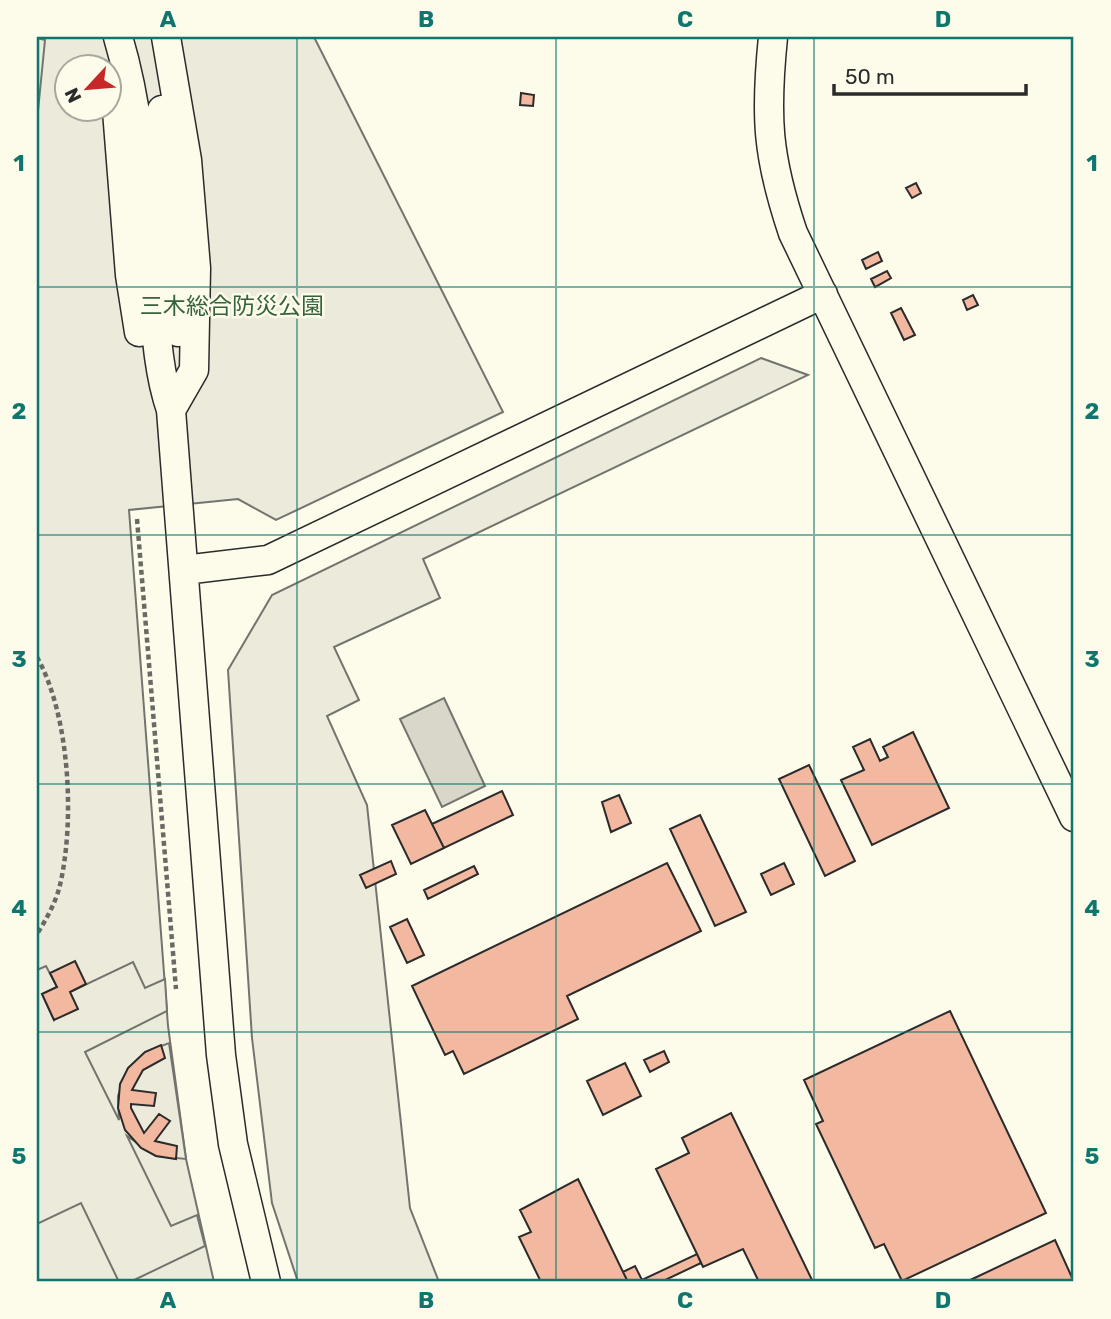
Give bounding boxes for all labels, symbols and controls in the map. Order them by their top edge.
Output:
text: A [160,5,177,33]
text: B [418,5,434,33]
text: C [677,5,693,33]
text: D [935,5,951,33]
north arrow [52,52,122,122]
scale bar [834,52,1027,96]
text: 50 m [845,64,895,89]
text: N [60,84,87,106]
text: 1 [13,149,25,177]
text: 1 [1086,149,1098,177]
park label: 三木総合防災公園 [140,292,324,320]
text: 2 [12,397,26,425]
text: 2 [1085,397,1099,425]
text: 3 [11,645,27,673]
text: 3 [1084,645,1100,673]
text: 4 [11,894,27,922]
text: 4 [1084,894,1100,922]
text: 5 [12,1142,27,1170]
text: 5 [1085,1142,1100,1170]
text: A [160,1286,177,1314]
text: B [418,1286,434,1314]
text: C [677,1286,693,1314]
text: D [935,1286,951,1314]

